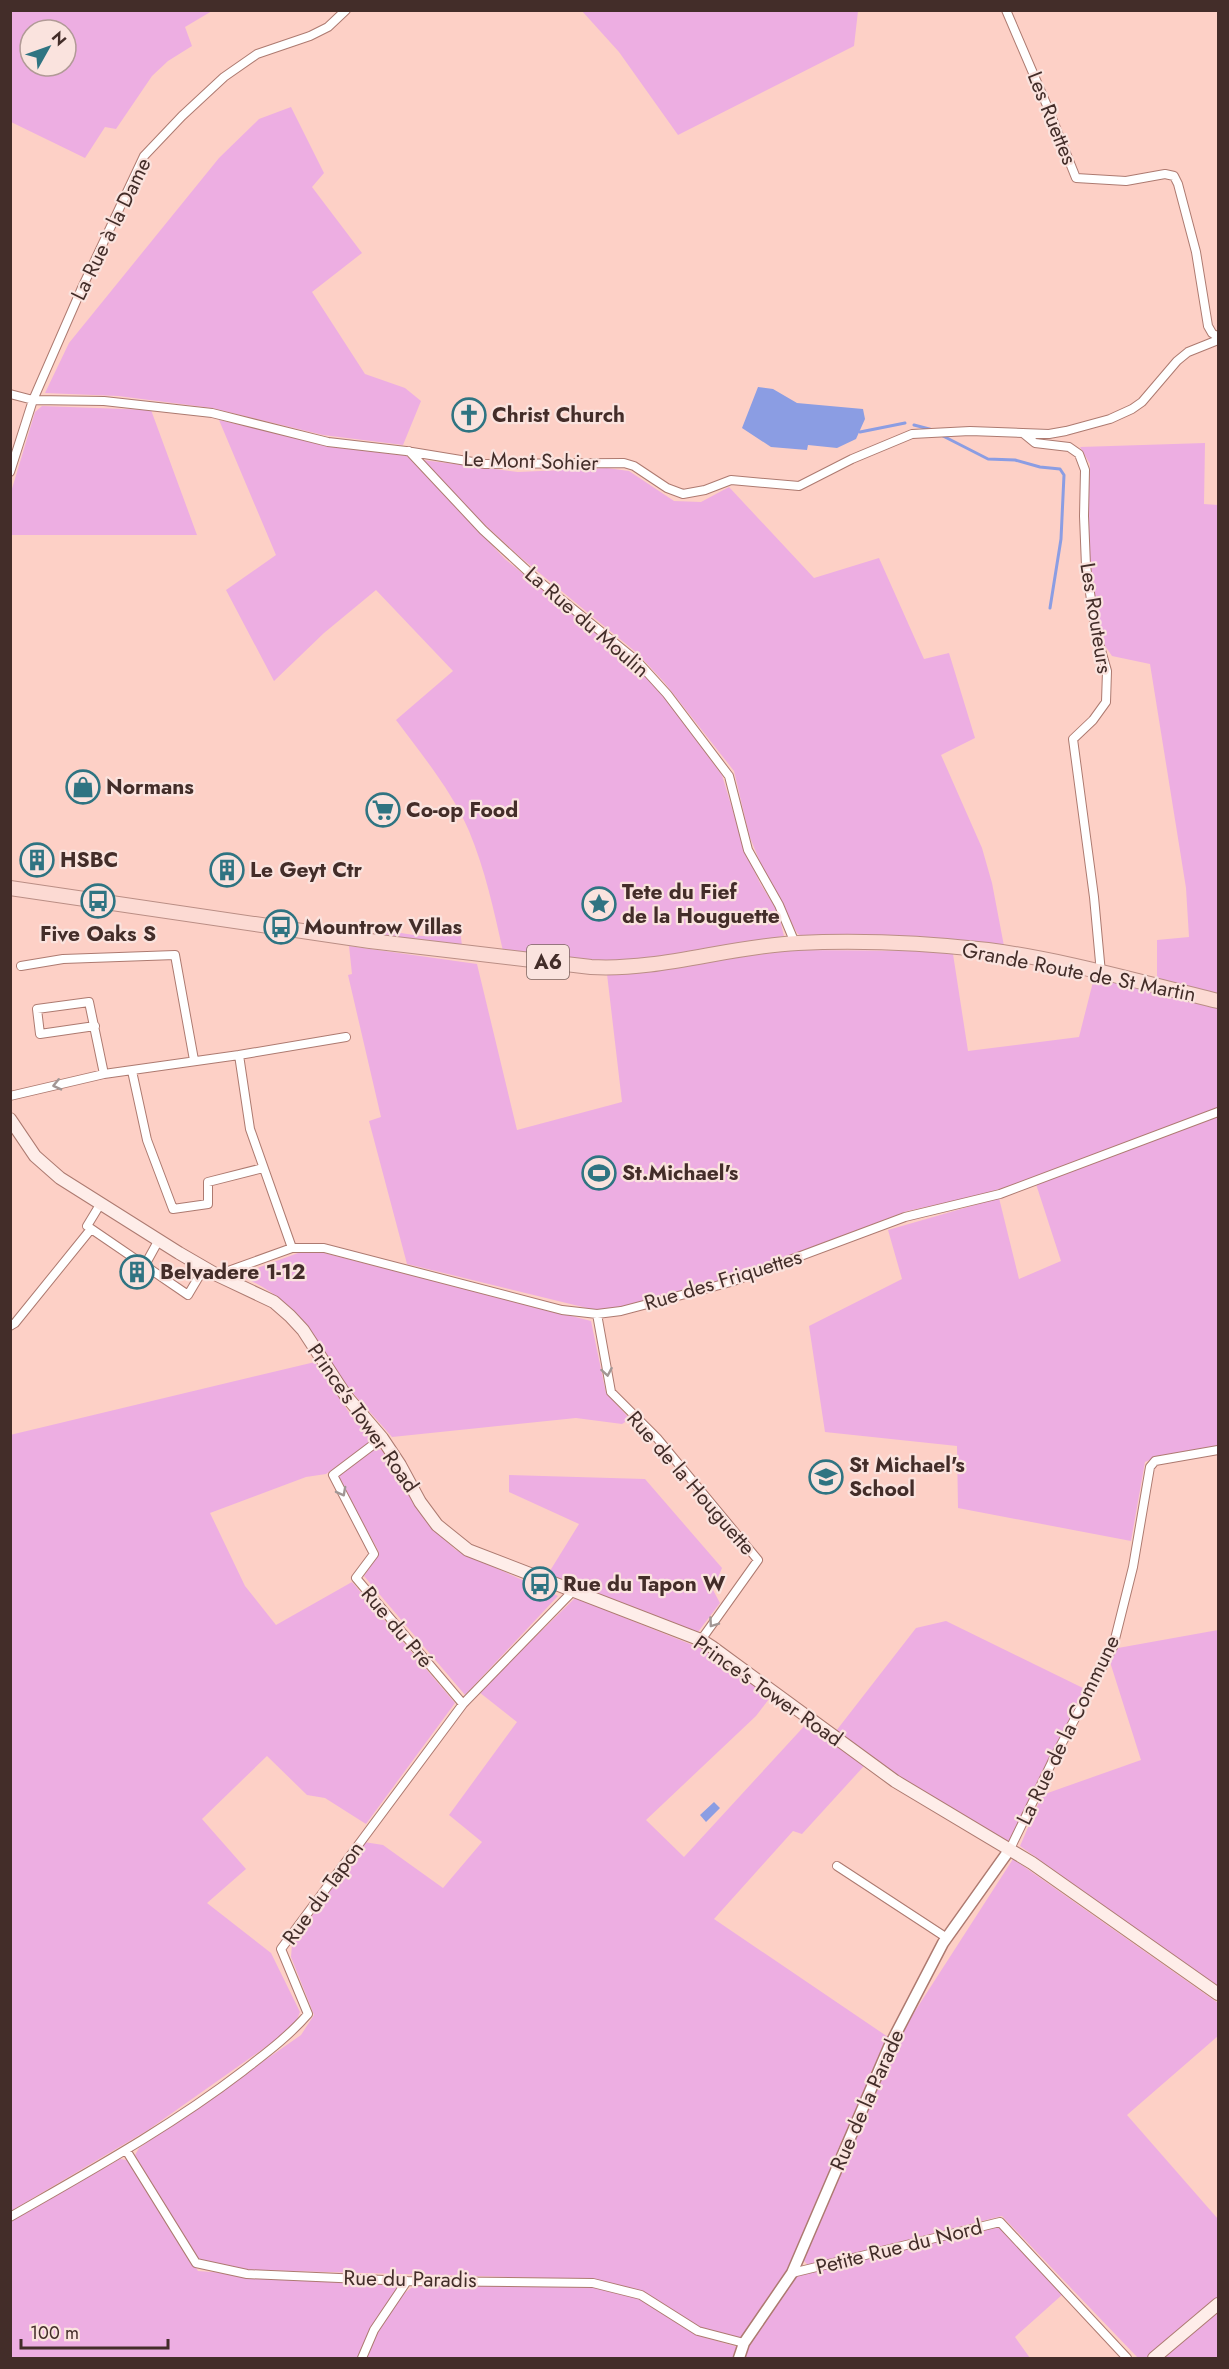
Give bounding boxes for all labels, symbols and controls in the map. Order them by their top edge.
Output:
north arrow [18,18,78,78]
text: N [46,26,72,51]
street label: Les Ruettes [1020,67,1084,169]
street label: La Rue à la Dame [64,153,159,305]
church icon: Christ Church [451,397,487,433]
place label: Christ Church [492,400,625,430]
street label: Le Mont Sohier [463,444,600,478]
street label: La Rue du Moulin [518,560,656,684]
street label: Les Routeurs [1072,560,1120,676]
shop icon: Normans [65,769,101,805]
place label: Normans [106,772,194,802]
supermarket icon: Co-op Food [365,792,401,828]
place label: Co-op Food [406,795,518,825]
building icon: HSBC [19,842,55,878]
place label: HSBC [60,845,118,875]
building icon: Le Geyt Ctr [209,852,245,888]
place label: Le Geyt Ctr [250,855,363,885]
place label: Tete du Fief de la Houguette [622,877,780,931]
bus stop icon: Five Oaks S [80,883,116,919]
place icon: Tete du Fief de la Houguette [581,886,617,922]
bus stop icon: Mountrow Villas [263,909,299,945]
place label: Mountrow Villas [304,912,462,942]
place label: Five Oaks S [40,919,156,949]
street label: Grande Route de St Martin [959,935,1199,1009]
road number: A6 [527,945,569,979]
one-way arrow [52,1078,62,1091]
sports icon: St.Michael's [581,1155,617,1191]
place label: St.Michael's [622,1158,739,1188]
street label: Rue des Friquettes [641,1242,805,1318]
building icon: Belvadere 1-12 [119,1254,155,1290]
place label: Belvadere 1-12 [160,1257,306,1287]
street label: Prince's Tower Road [300,1337,426,1499]
one-way arrow [600,1366,613,1376]
street label: Rue de la Houguette [620,1404,762,1562]
place label: St Michael's School [849,1450,965,1504]
school or university icon: St Michael's School [808,1459,844,1495]
one-way arrow [335,1485,346,1496]
bus stop icon: Rue du Tapon W [522,1566,558,1602]
place label: Rue du Tapon W [563,1569,726,1599]
street label: Rue du Pré [354,1580,440,1674]
one-way arrow [709,1616,720,1627]
street label: Prince's Tower Road [687,1628,849,1754]
street label: La Rue de la Commune [1009,1630,1127,1830]
street label: Rue du Tapon [275,1835,371,1951]
street label: Rue de la Parade [823,2025,912,2175]
street label: Petite Rue du Nord [813,2212,985,2282]
street label: Rue du Paradis [343,2263,477,2295]
scale bar [21,2312,168,2350]
text: 100 m [30,2320,79,2346]

